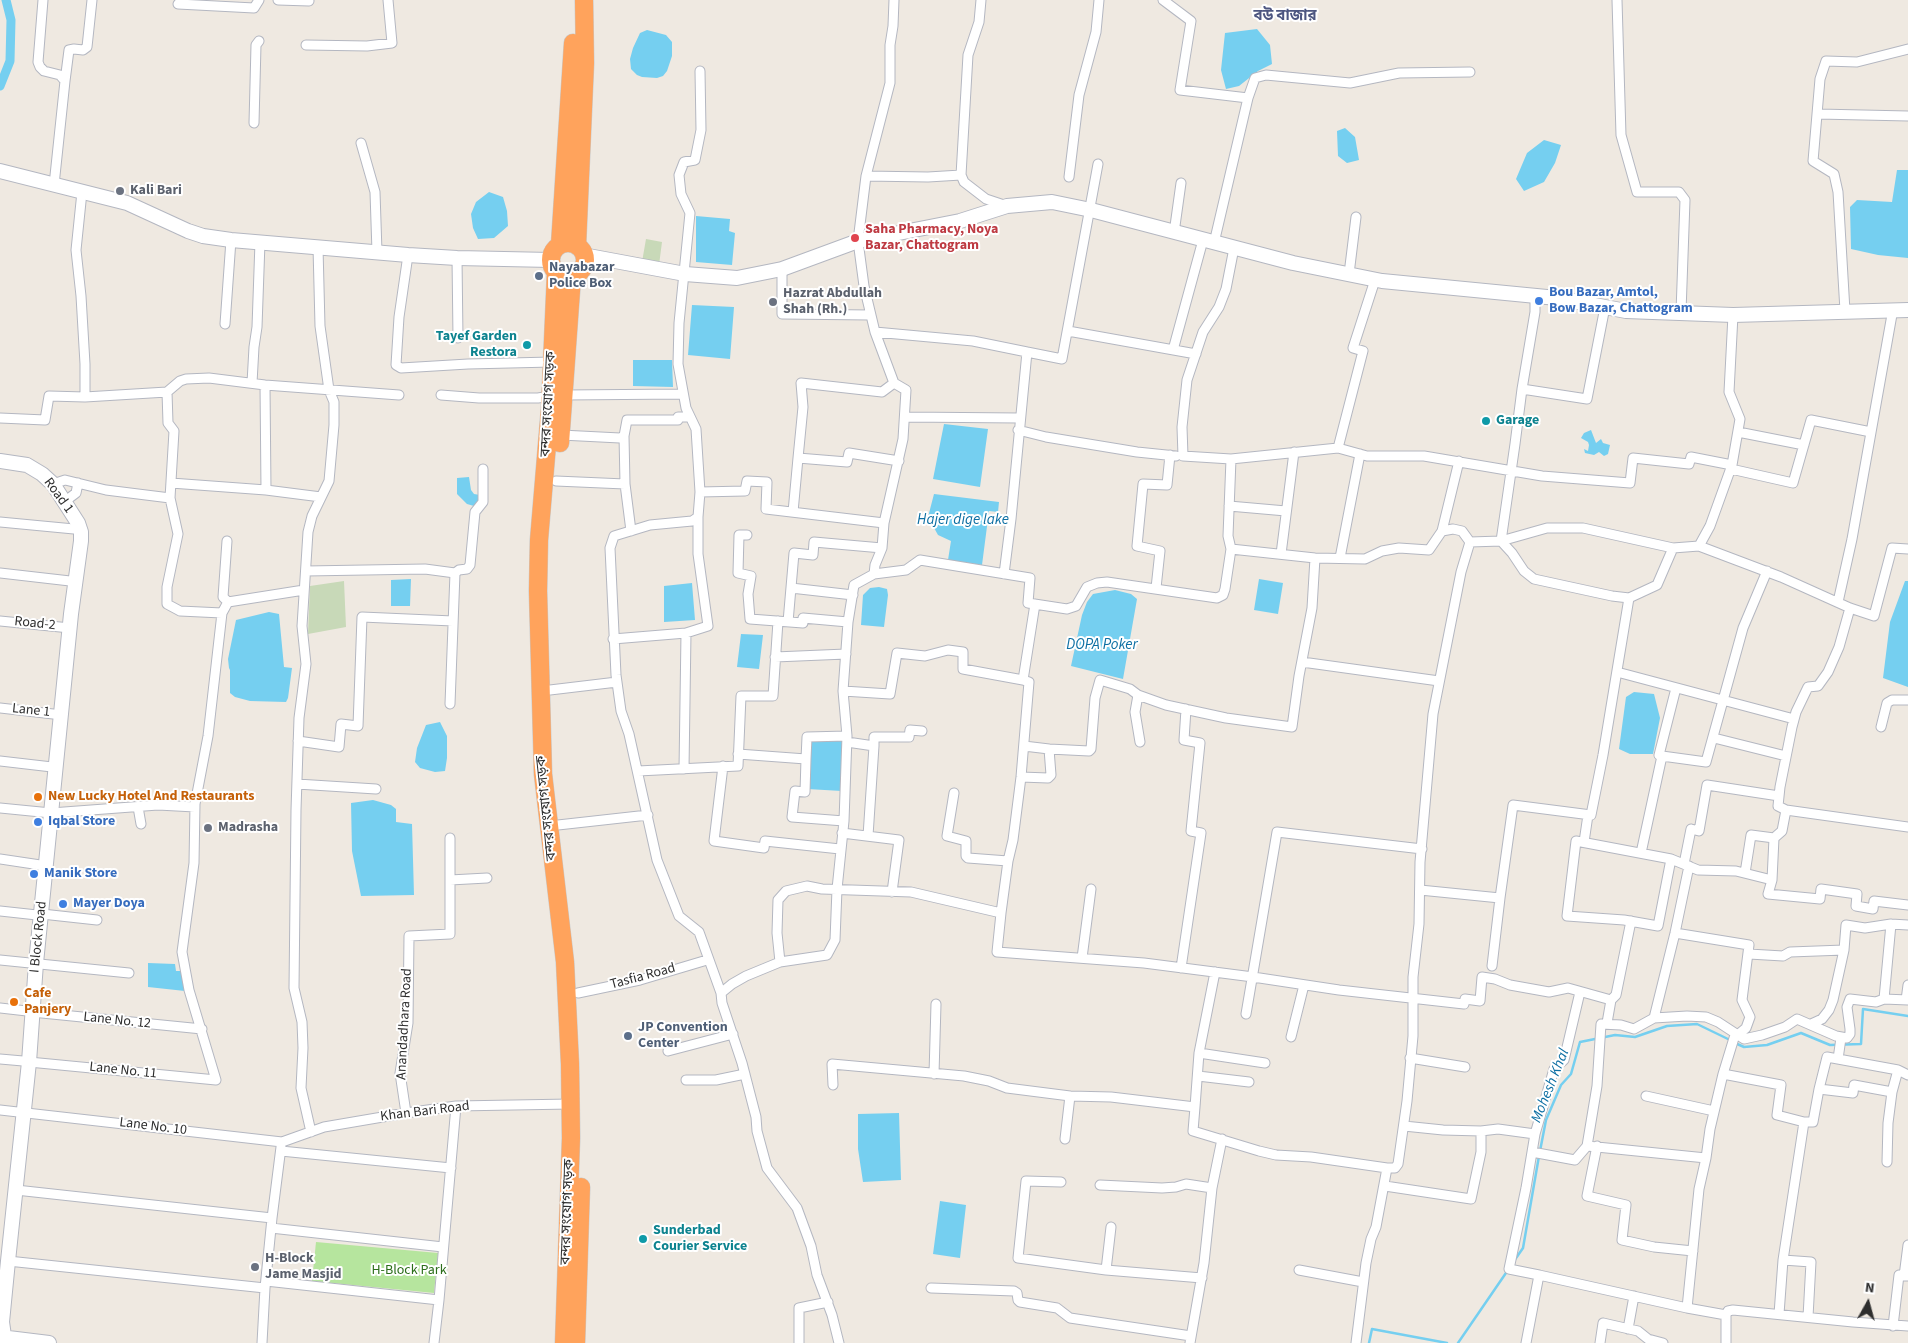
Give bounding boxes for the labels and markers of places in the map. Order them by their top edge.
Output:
place label: Kali Bari [130,183,182,199]
marker: Kali Bari [114,185,126,197]
place label: Saha Pharmacy, Noya Bazar, Chattogram [865,222,998,254]
marker: Saha Pharmacy, Noya Bazar, Chattogram [849,232,861,244]
place label: Nayabazar Police Box [549,260,615,292]
marker: Nayabazar Police Box [533,270,545,282]
place label: Bou Bazar, Amtol, Bow Bazar, Chattogram [1549,285,1693,318]
place label: Hazrat Abdullah Shah (Rh.) [783,286,882,318]
marker: Bou Bazar, Amtol, Bow Bazar, Chattogram [1533,295,1545,307]
marker: Hazrat Abdullah Shah (Rh.) [767,296,779,308]
place label: Tayef Garden Restora [436,329,517,362]
marker: Tayef Garden Restora [521,339,533,351]
place label: Garage [1496,413,1539,429]
marker: Garage [1480,415,1492,427]
place label: New Lucky Hotel And Restaurants [48,789,254,805]
marker: New Lucky Hotel And Restaurants [32,791,44,803]
place label: Iqbal Store [48,814,115,830]
marker: Iqbal Store [32,816,44,828]
place label: Madrasha [218,820,278,836]
marker: Madrasha [202,822,214,834]
place label: Manik Store [44,866,117,882]
marker: Manik Store [28,868,40,880]
place label: Mayer Doya [73,896,145,912]
marker: Mayer Doya [57,898,69,910]
place label: Cafe Panjery [24,986,71,1019]
marker: Cafe Panjery [8,996,20,1008]
place label: JP Convention Center [638,1020,728,1052]
marker: JP Convention Center [622,1030,634,1042]
place label: Sunderbad Courier Service [653,1223,747,1256]
marker: Sunderbad Courier Service [637,1233,649,1245]
place label: H-Block Jame Masjid [265,1251,342,1284]
marker: H-Block Jame Masjid [249,1261,261,1273]

